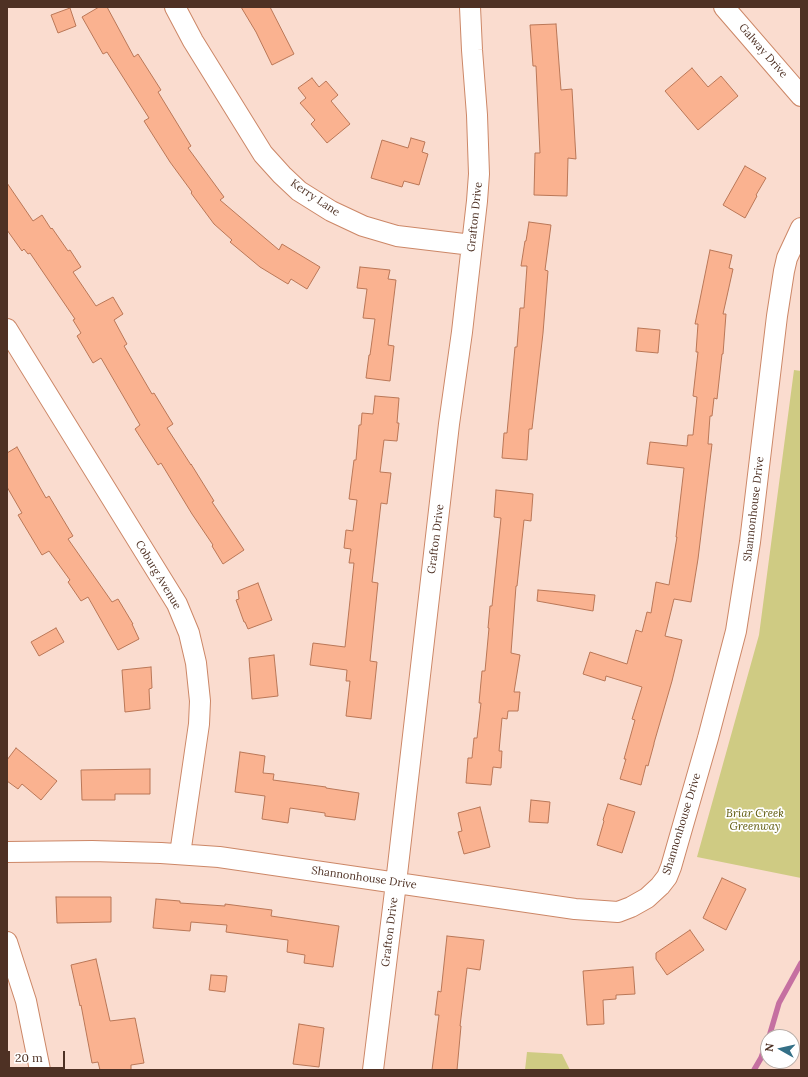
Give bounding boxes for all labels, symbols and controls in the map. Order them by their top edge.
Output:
street label: Galway Drive [736,21,790,81]
street label: Kerry Lane [288,177,342,219]
street label: Grafton Drive [465,181,485,253]
street label: Shannonhouse Drive [741,456,767,562]
street label: Grafton Drive [425,503,447,575]
street label: Coburg Avenue [132,538,184,612]
street label: Shannonhouse Drive [660,771,704,877]
park label: Briar Creek Greenway [726,807,784,833]
street label: Shannonhouse Drive [311,864,417,892]
street label: Grafton Drive [379,896,401,968]
north arrow [760,1029,800,1069]
text: N [762,1042,777,1053]
scale bar [10,1043,67,1069]
text: 20 m [15,1050,43,1065]

